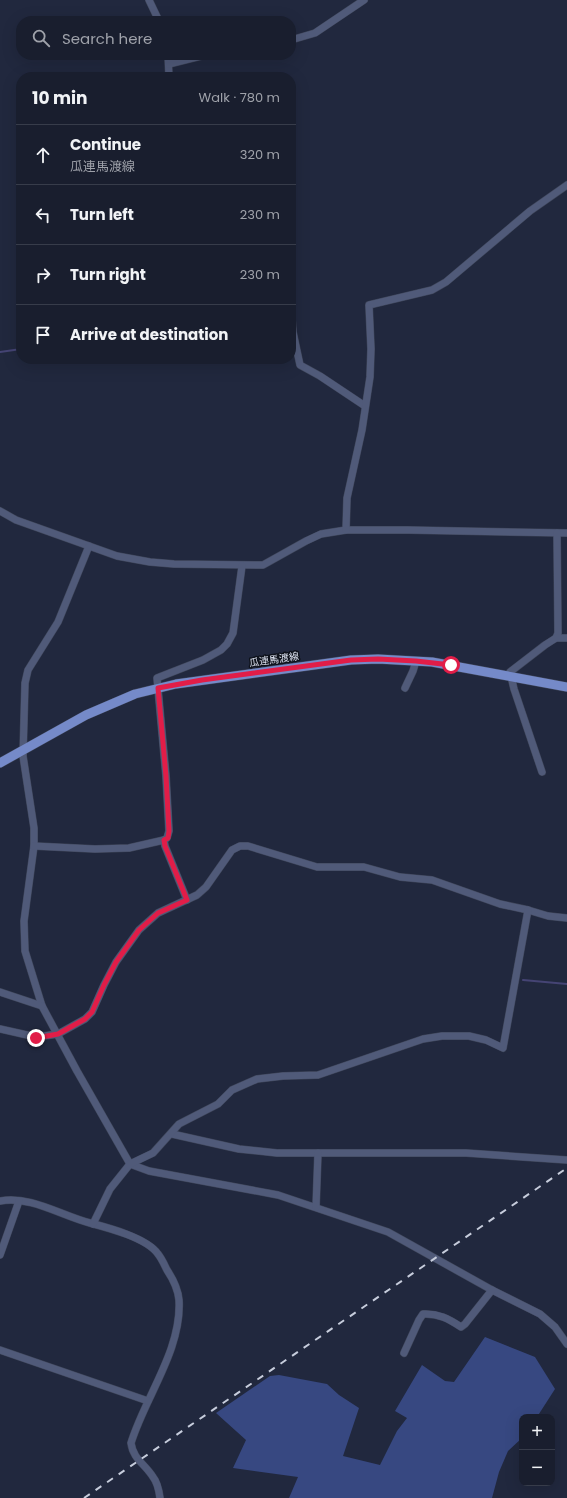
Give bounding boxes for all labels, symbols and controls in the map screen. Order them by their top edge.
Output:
search box [16,16,296,60]
icon: search [30,27,52,49]
text: Search here [62,28,152,49]
text: 10 min [32,86,88,110]
text: Walk · 780 m [199,88,280,107]
text: Continue [70,134,141,155]
icon: ahead [32,144,54,166]
text: 320 m [240,145,280,164]
text: 瓜連馬渡線 [70,157,135,176]
icon: left [32,204,54,226]
text: Turn left [70,204,134,225]
text: 230 m [240,205,280,224]
icon: right [32,264,54,286]
text: Turn right [70,264,146,285]
text: 230 m [240,265,280,284]
icon: arrive [32,324,54,346]
text: Arrive at destination [70,324,228,345]
street label: 瓜連馬渡線 [248,649,300,670]
route start [442,656,460,674]
route end [27,1029,45,1047]
map controls [519,1414,555,1486]
button: + [519,1414,555,1450]
button: − [519,1450,555,1486]

